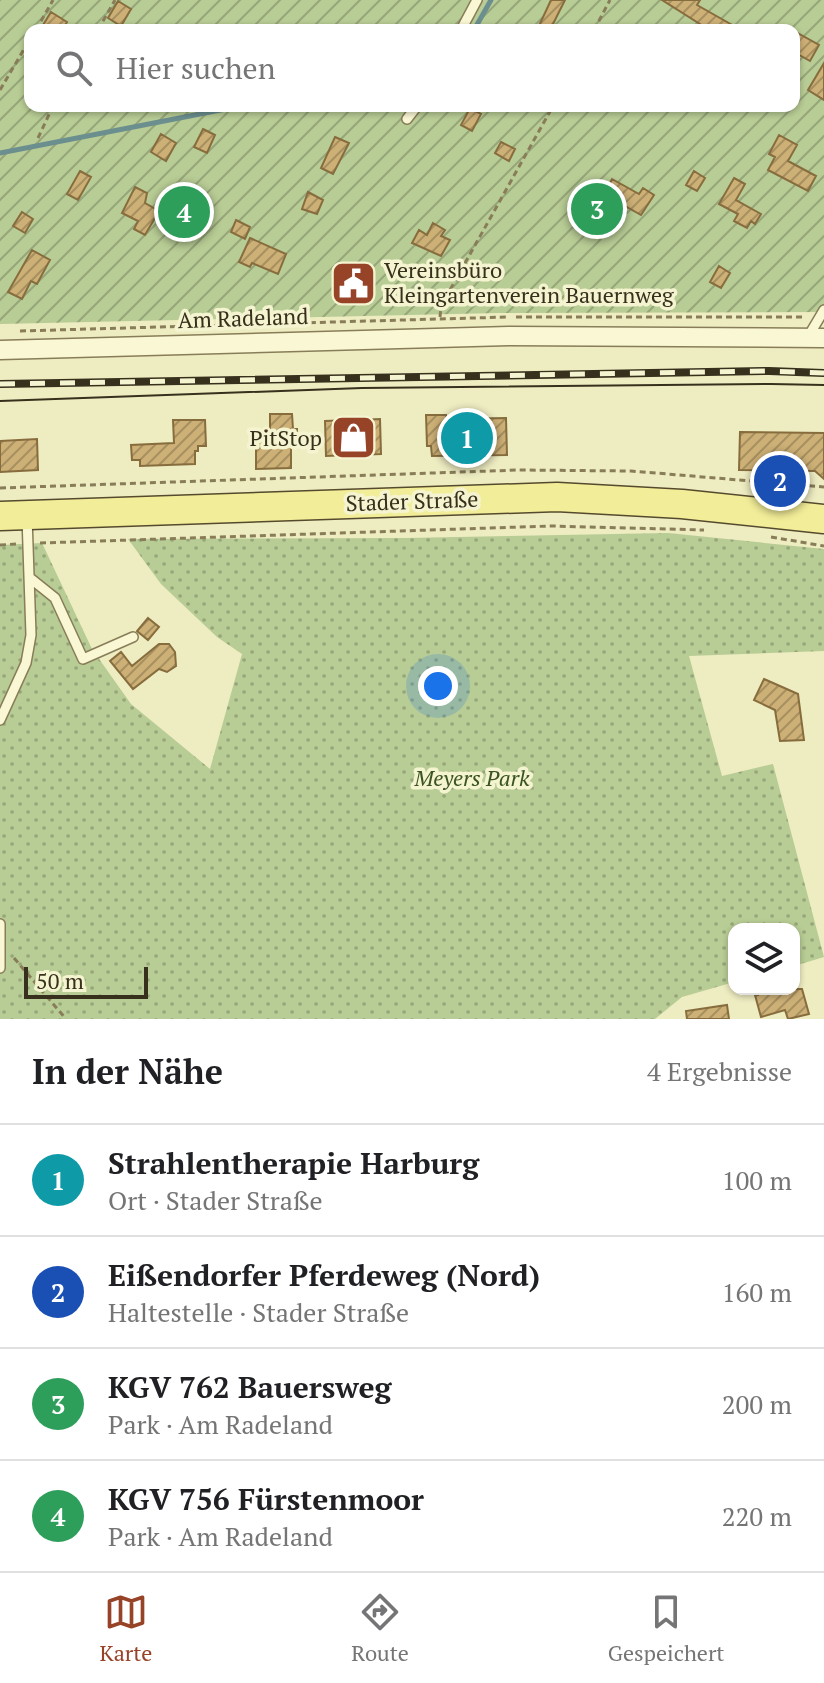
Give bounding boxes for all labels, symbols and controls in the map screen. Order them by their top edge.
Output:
search box [24,24,800,112]
icon: search [52,46,96,90]
text: Hier suchen [116,48,275,88]
pin: 3 [571,179,623,239]
pin: 4 [158,182,210,242]
place label: Vereinsbüro Kleingartenverein Bauernweg [384,255,674,309]
public building icon: Vereinsbüro Kleingartenverein Bauernweg [329,259,377,307]
street label: Am Radeland [177,301,309,334]
pin: 1 [441,408,493,468]
shop icon: PitStop [329,414,377,462]
place label: PitStop [250,423,322,452]
pin: 2 [754,451,806,511]
street label: Stader Straße [345,484,479,517]
your location [418,666,458,706]
park label: Meyers Park [413,763,530,792]
map controls [728,923,800,995]
button: layers [728,923,800,995]
scale bar [24,963,148,999]
text: 50 m [36,966,84,995]
text: In der Nähe [32,1049,223,1094]
text: 4 Ergebnisse [647,1054,792,1088]
text: Strahlentherapie Harburg [108,1143,479,1183]
text: 1 [51,1163,65,1197]
text: 100 m [722,1163,792,1197]
text: Ort · Stader Straße [108,1183,323,1217]
text: Eißendorfer Pferdeweg (Nord) [108,1255,540,1295]
text: 2 [51,1275,65,1309]
text: 160 m [722,1275,792,1309]
text: Haltestelle · Stader Straße [108,1295,409,1329]
text: KGV 762 Bauersweg [108,1367,392,1407]
text: 3 [51,1387,65,1421]
text: 200 m [722,1387,792,1421]
text: Park · Am Radeland [108,1407,333,1441]
text: KGV 756 Fürstenmoor [108,1479,424,1519]
text: 4 [51,1499,65,1533]
text: 220 m [722,1499,792,1533]
text: Park · Am Radeland [108,1519,333,1553]
tab: Karte [99,1590,152,1667]
tab: Route [351,1590,409,1667]
tab: Gespeichert [608,1590,725,1667]

